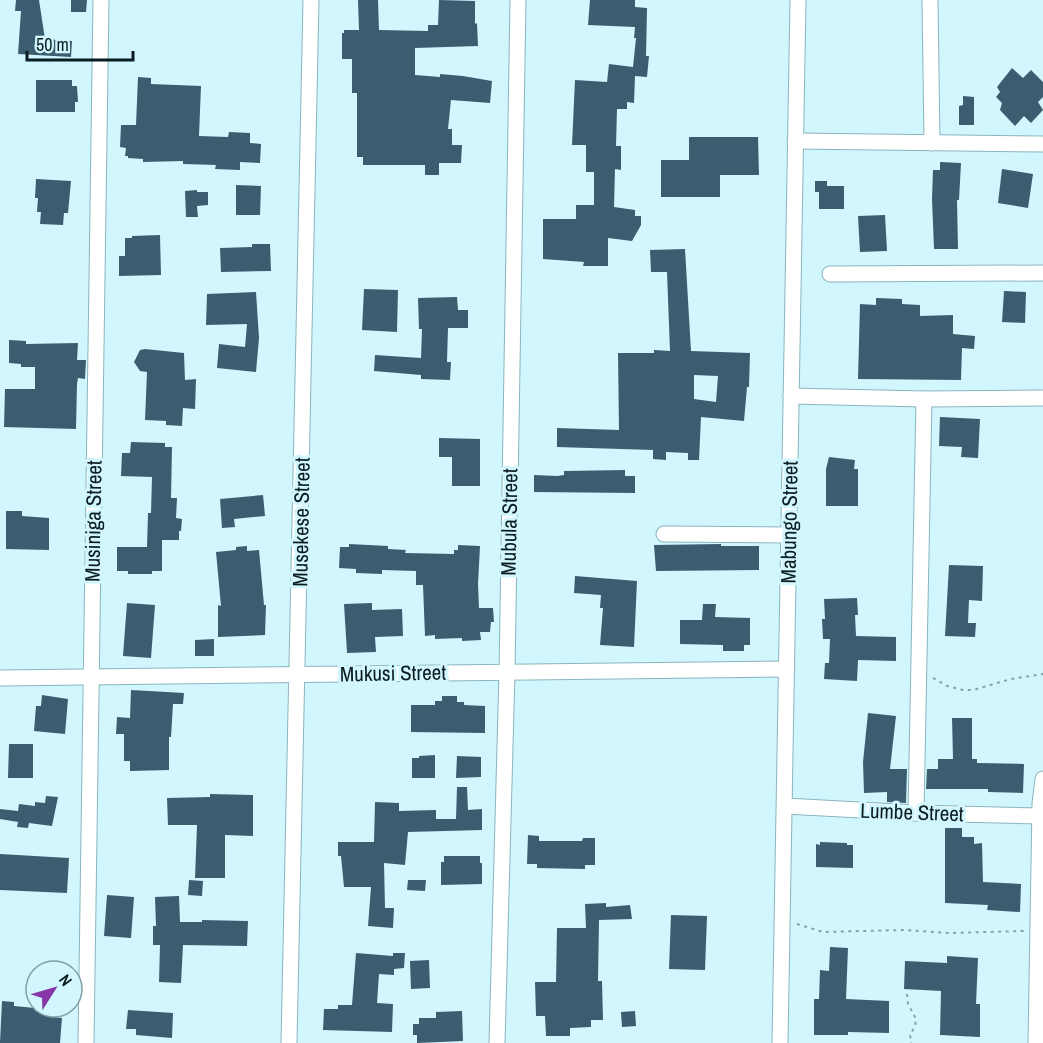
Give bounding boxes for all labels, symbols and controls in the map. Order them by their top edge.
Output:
scale bar [27,24,134,62]
text: 50 m [36,32,69,57]
street label: Musekese Street [285,457,317,587]
street label: Musiniga Street [77,460,109,582]
street label: Mabungo Street [773,460,805,584]
street label: Mubula Street [494,468,524,576]
street label: Mukusi Street [340,658,447,688]
street label: Lumbe Street [860,796,964,828]
north arrow [24,959,84,1019]
text: N [54,970,78,990]

